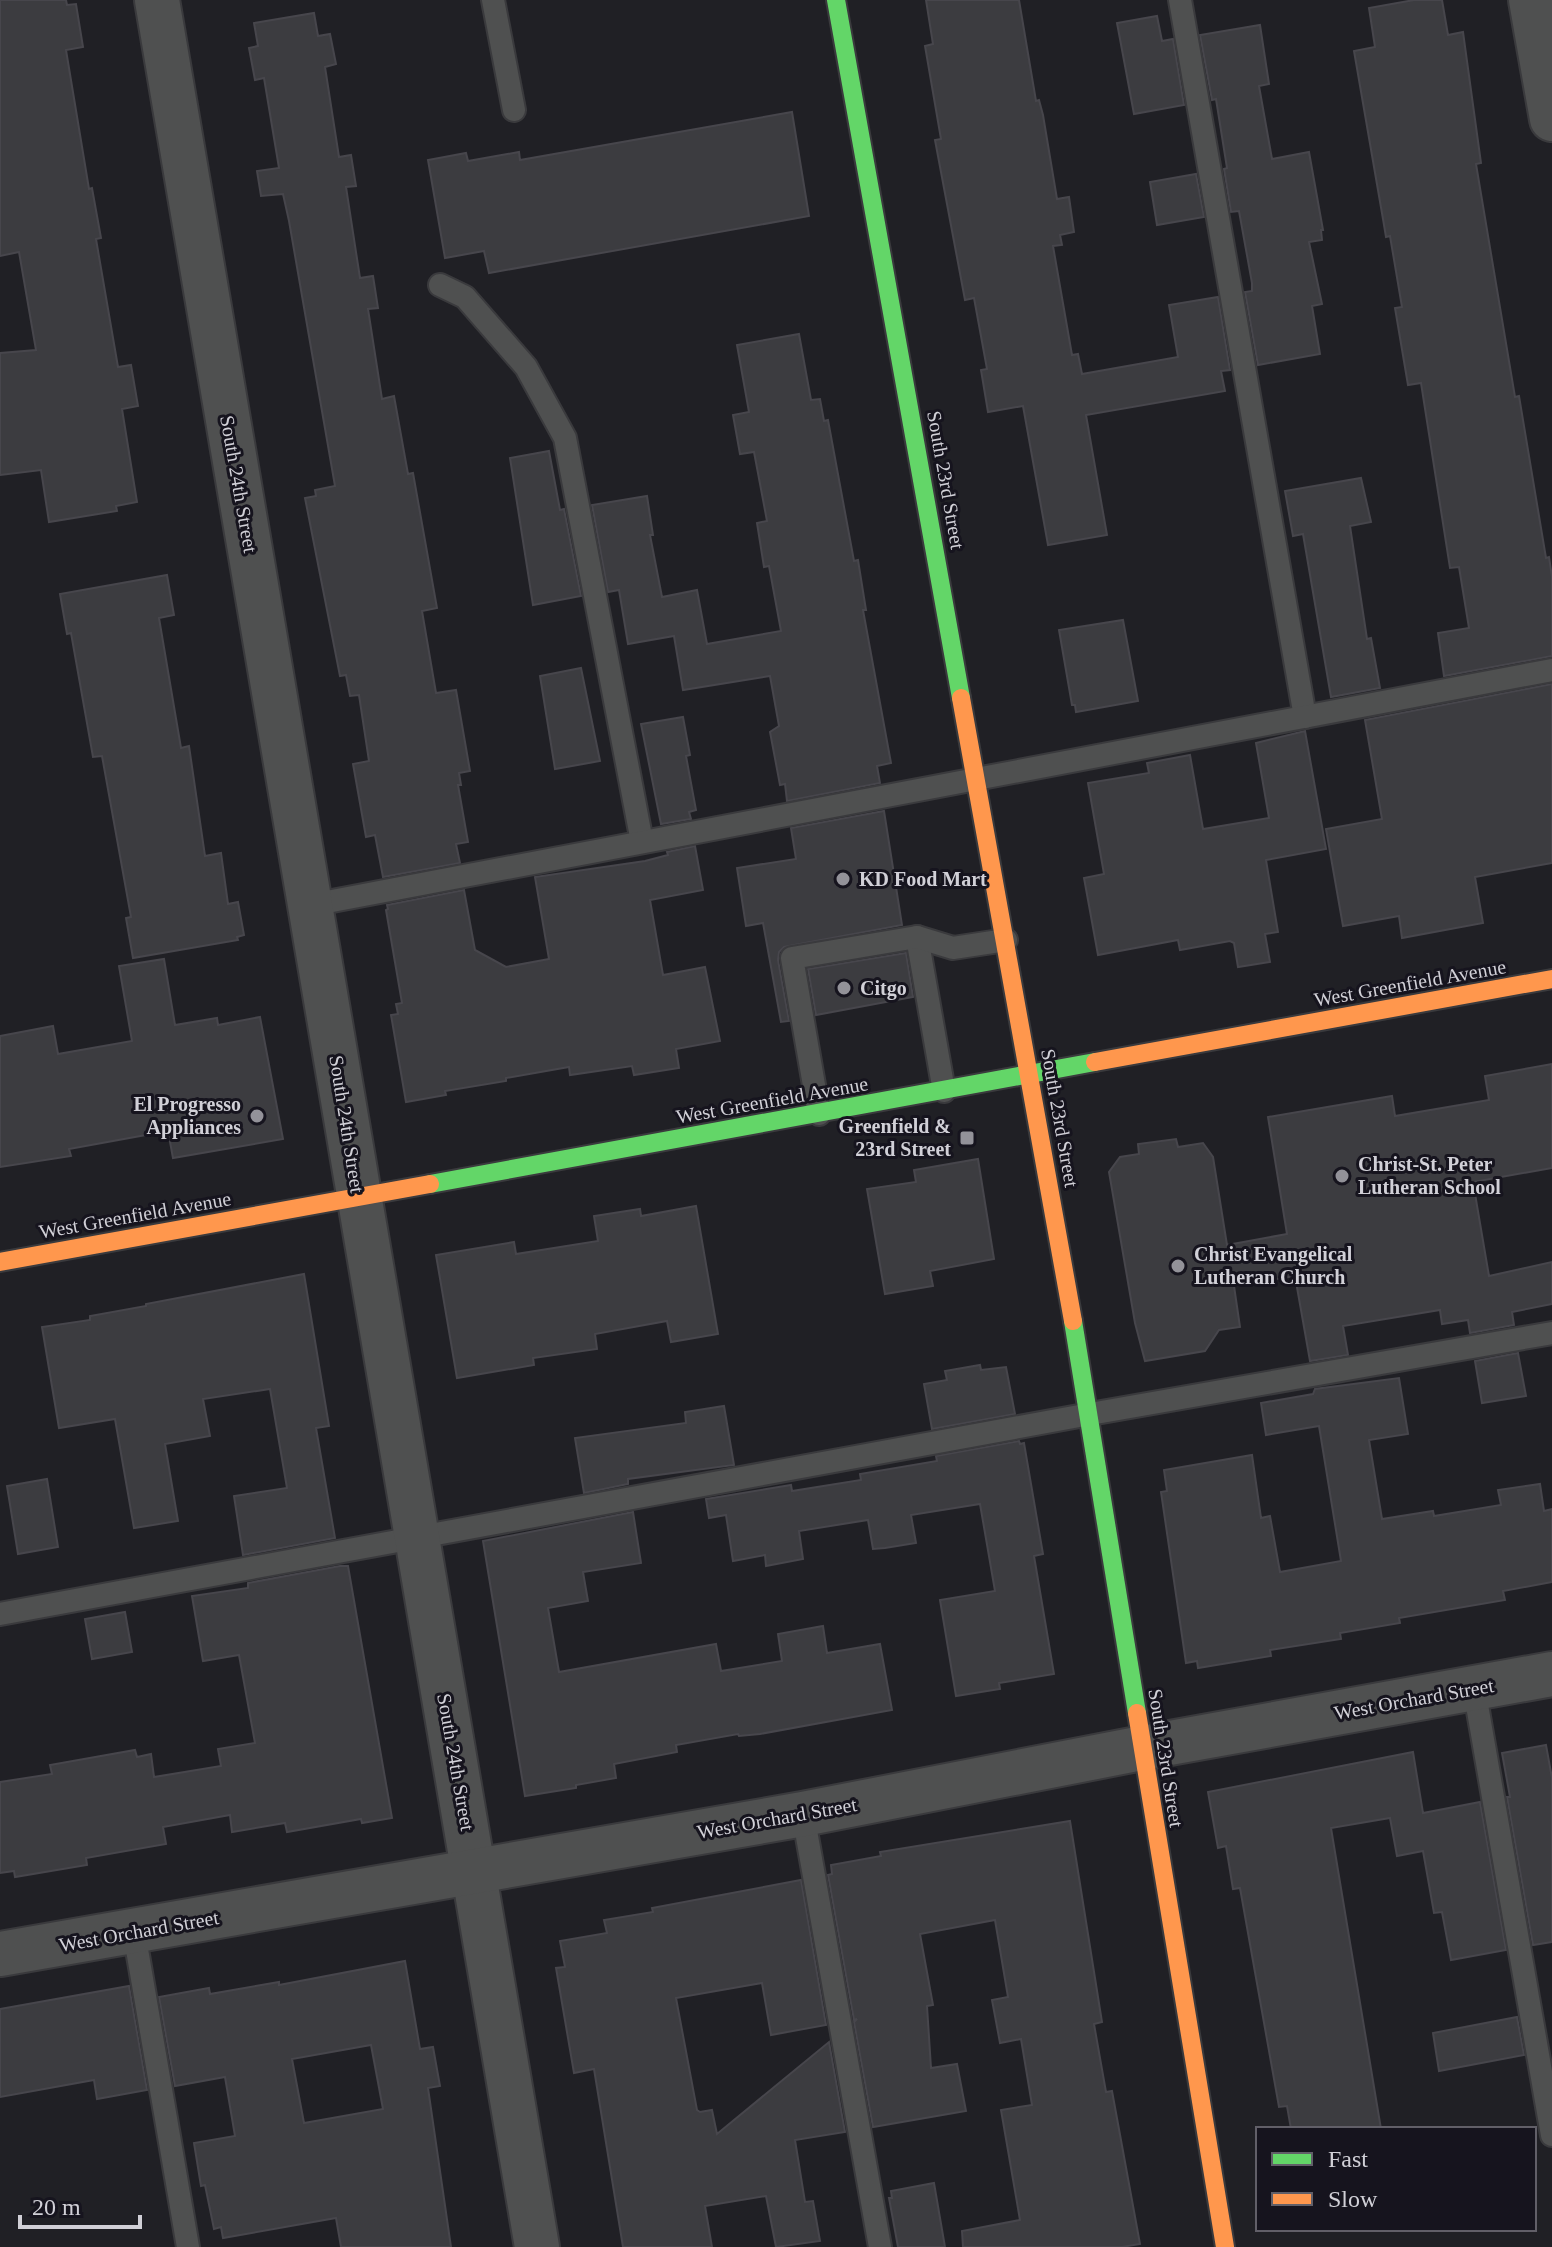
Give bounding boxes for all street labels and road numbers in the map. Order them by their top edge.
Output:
street label: South 23rd Street [923,409,969,551]
street label: South 24th Street [216,414,262,555]
street label: West Greenfield Avenue [1312,955,1508,1011]
street label: South 23rd Street [1037,1047,1083,1189]
street label: South 24th Street [325,1054,369,1195]
street label: West Greenfield Avenue [674,1072,870,1128]
street label: West Greenfield Avenue [37,1187,233,1243]
street label: West Orchard Street [1332,1674,1496,1724]
street label: South 23rd Street [1144,1687,1188,1829]
street label: South 24th Street [433,1692,479,1833]
street label: West Orchard Street [695,1793,859,1843]
street label: West Orchard Street [57,1906,221,1956]

